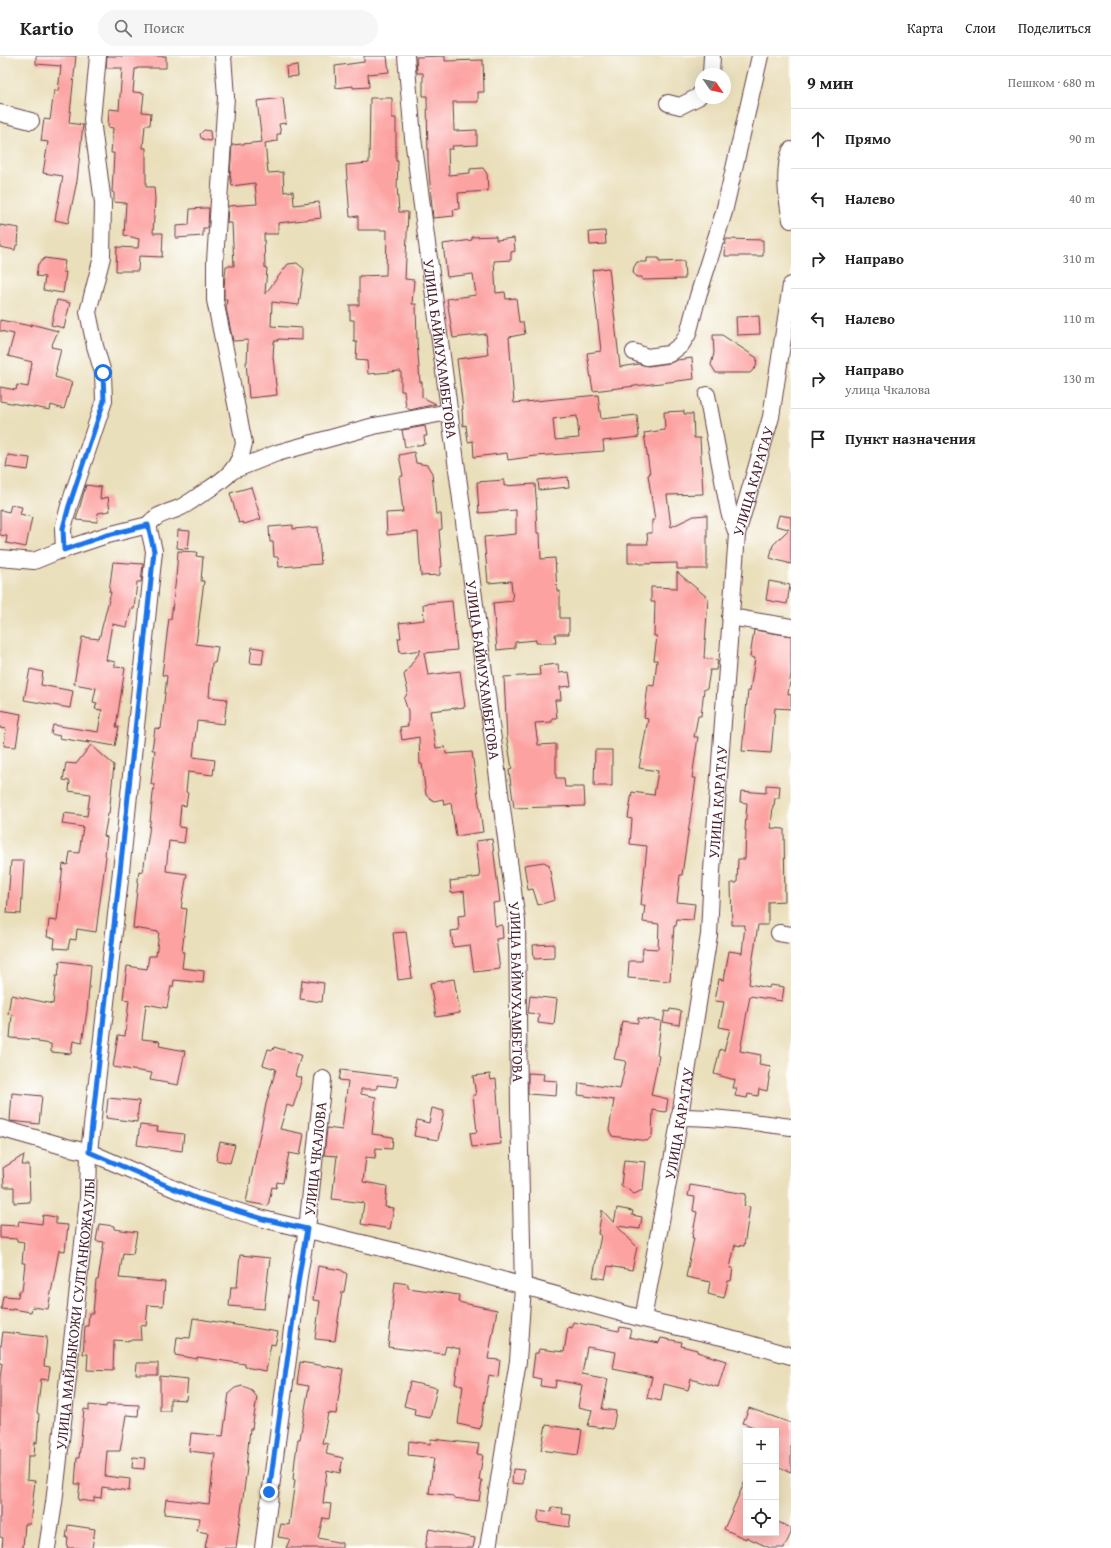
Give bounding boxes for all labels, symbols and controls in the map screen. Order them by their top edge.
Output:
search box [98,10,378,46]
text: Kartio [20,14,74,42]
icon: search [112,17,134,39]
text: Поиск [144,17,184,38]
text: Карта [907,18,943,38]
text: Слои [965,18,996,38]
text: Поделиться [1018,18,1091,38]
north arrow [695,68,731,104]
text: 9 мин [807,70,853,95]
text: Пешком · 680 m [1008,73,1095,92]
icon: ahead [807,128,829,150]
text: Прямо [845,128,891,149]
text: 90 m [1069,129,1095,148]
icon: left [807,188,829,210]
text: Налево [845,188,895,209]
text: 40 m [1069,189,1095,208]
icon: right [807,248,829,270]
text: Направо [845,248,904,269]
text: 310 m [1063,249,1095,268]
street label: УЛИЦА БАЙМУХАМБЕТОВА [419,258,463,440]
icon: left [807,308,829,330]
text: Налево [845,308,895,329]
text: 110 m [1063,309,1095,328]
text: Направо [845,359,904,380]
route start [94,364,112,382]
icon: right [807,368,829,390]
text: 130 m [1063,369,1095,388]
text: улица Чкалова [845,380,930,399]
street label: УЛИЦА КАРАТАУ [727,423,779,538]
icon: arrive [807,428,829,450]
text: Пункт назначения [845,428,976,449]
street label: УЛИЦА БАЙМУХАМБЕТОВА [461,579,506,761]
street label: УЛИЦА КАРАТАУ [702,744,732,859]
street label: УЛИЦА БАЙМУХАМБЕТОВА [504,900,529,1082]
street label: УЛИЦА КАРАТАУ [658,1065,698,1181]
street label: УЛИЦА ЧКАЛОВА [298,1100,331,1217]
street label: УЛИЦА МАЙЛЫКОЖИ СУЛТАНКОЖАУЛЫ [50,1177,99,1451]
map controls [743,1428,779,1536]
button: + [743,1428,779,1464]
button: − [743,1464,779,1500]
route end [260,1483,278,1501]
button: locate [743,1500,779,1536]

